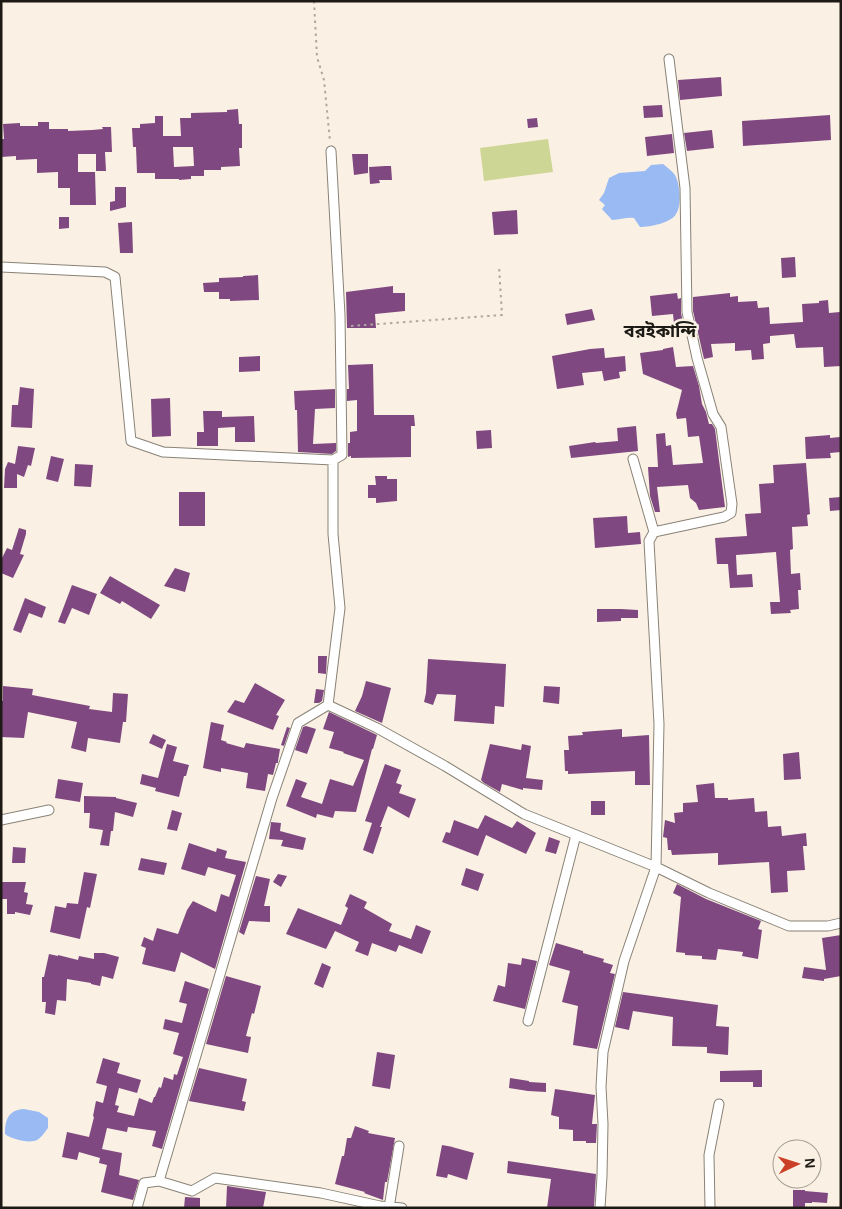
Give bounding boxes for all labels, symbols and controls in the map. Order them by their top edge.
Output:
district label: বরইকান্দি [623,321,697,341]
north arrow [772,1139,822,1189]
text: N [802,1157,818,1169]

